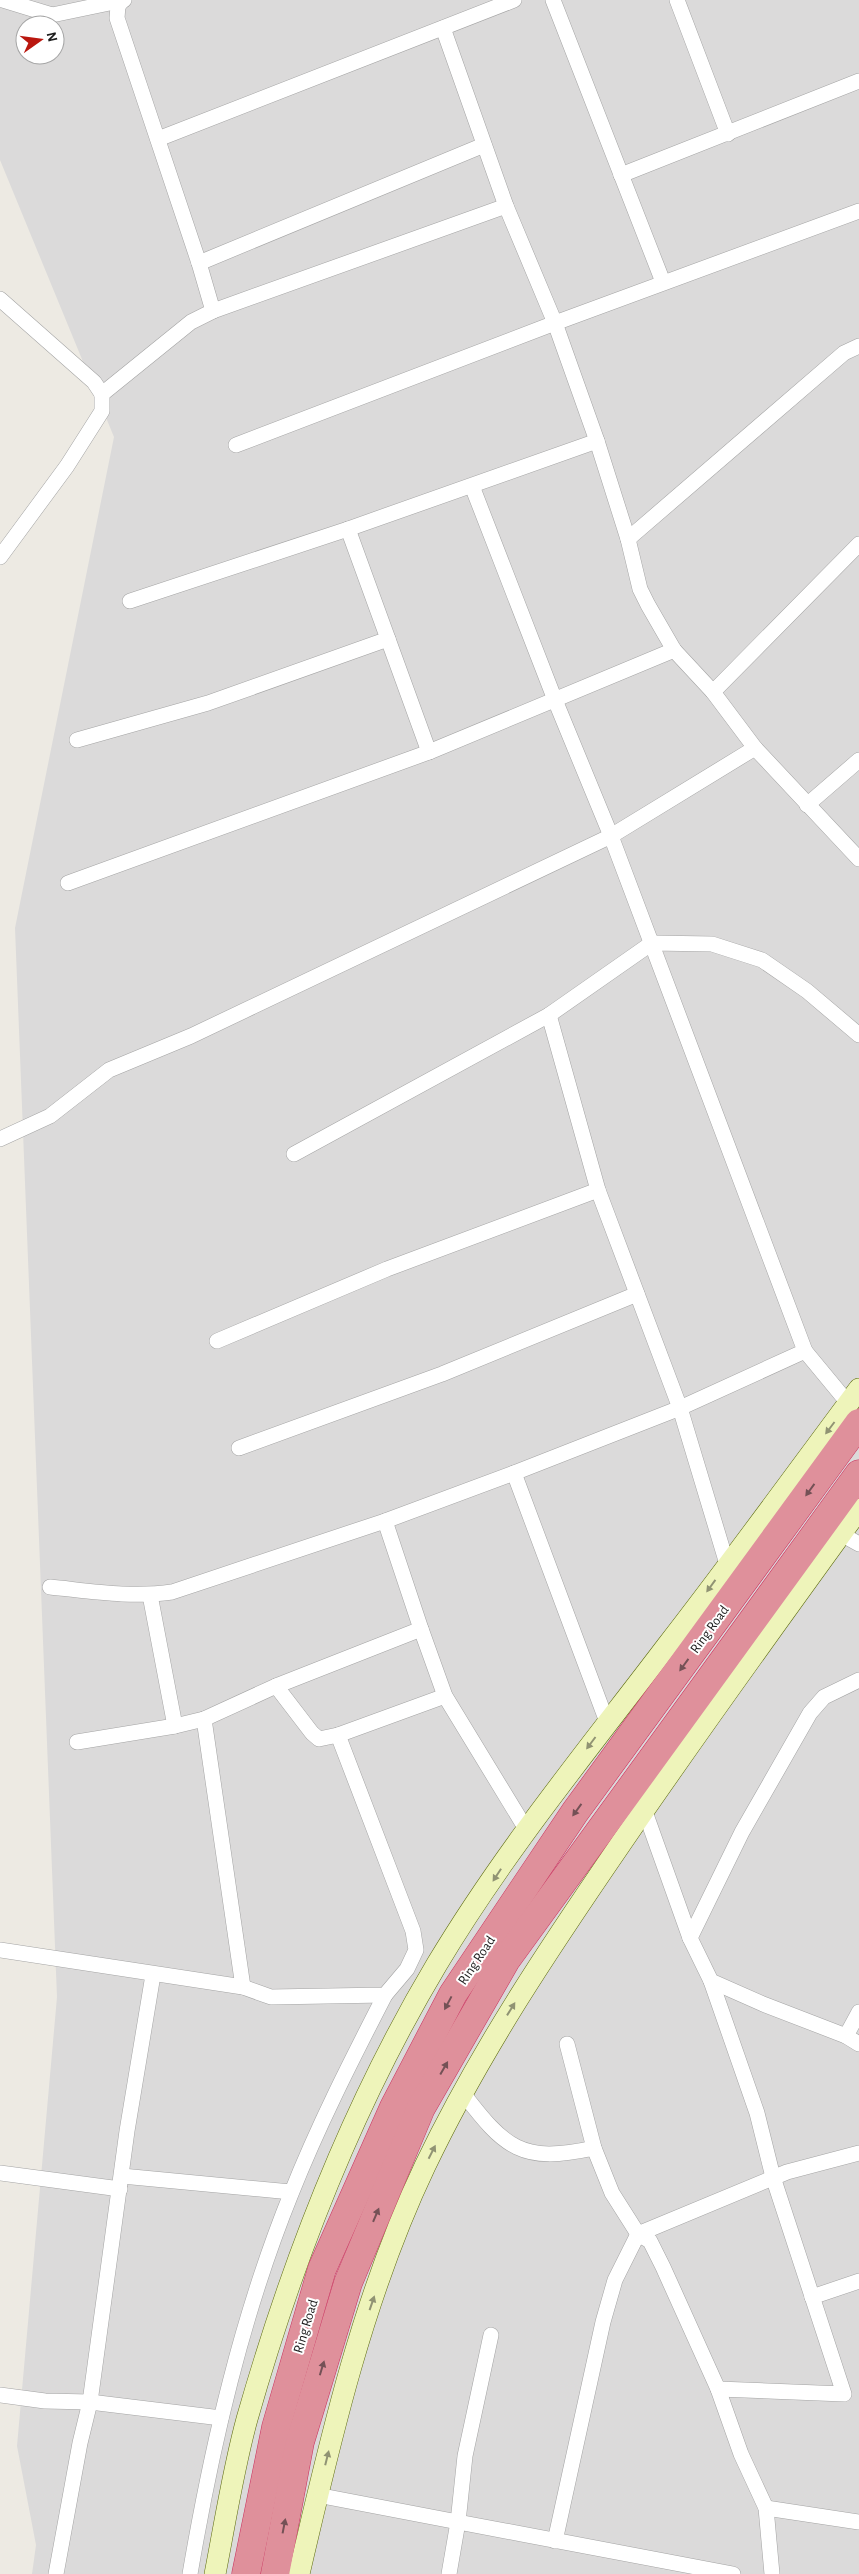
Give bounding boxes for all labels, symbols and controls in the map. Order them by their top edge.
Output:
north arrow [15,15,65,65]
text: N [44,31,60,44]
one-way arrow [825,1421,835,1435]
one-way arrow [805,1484,815,1497]
one-way arrow [706,1579,717,1592]
street label: Ring Road [688,1603,732,1656]
one-way arrow [679,1658,689,1671]
one-way arrow [586,1736,597,1749]
one-way arrow [572,1803,582,1816]
one-way arrow [492,1868,501,1881]
street label: Ring Road [456,1934,498,1987]
one-way arrow [444,1996,452,2010]
one-way arrow [506,2003,515,2016]
one-way arrow [439,2061,448,2074]
one-way arrow [428,2144,436,2159]
one-way arrow [372,2208,380,2222]
one-way arrow [369,2295,376,2310]
street label: Ring Road [291,2298,321,2355]
one-way arrow [318,2361,326,2376]
one-way arrow [323,2451,331,2466]
one-way arrow [280,2519,288,2534]

